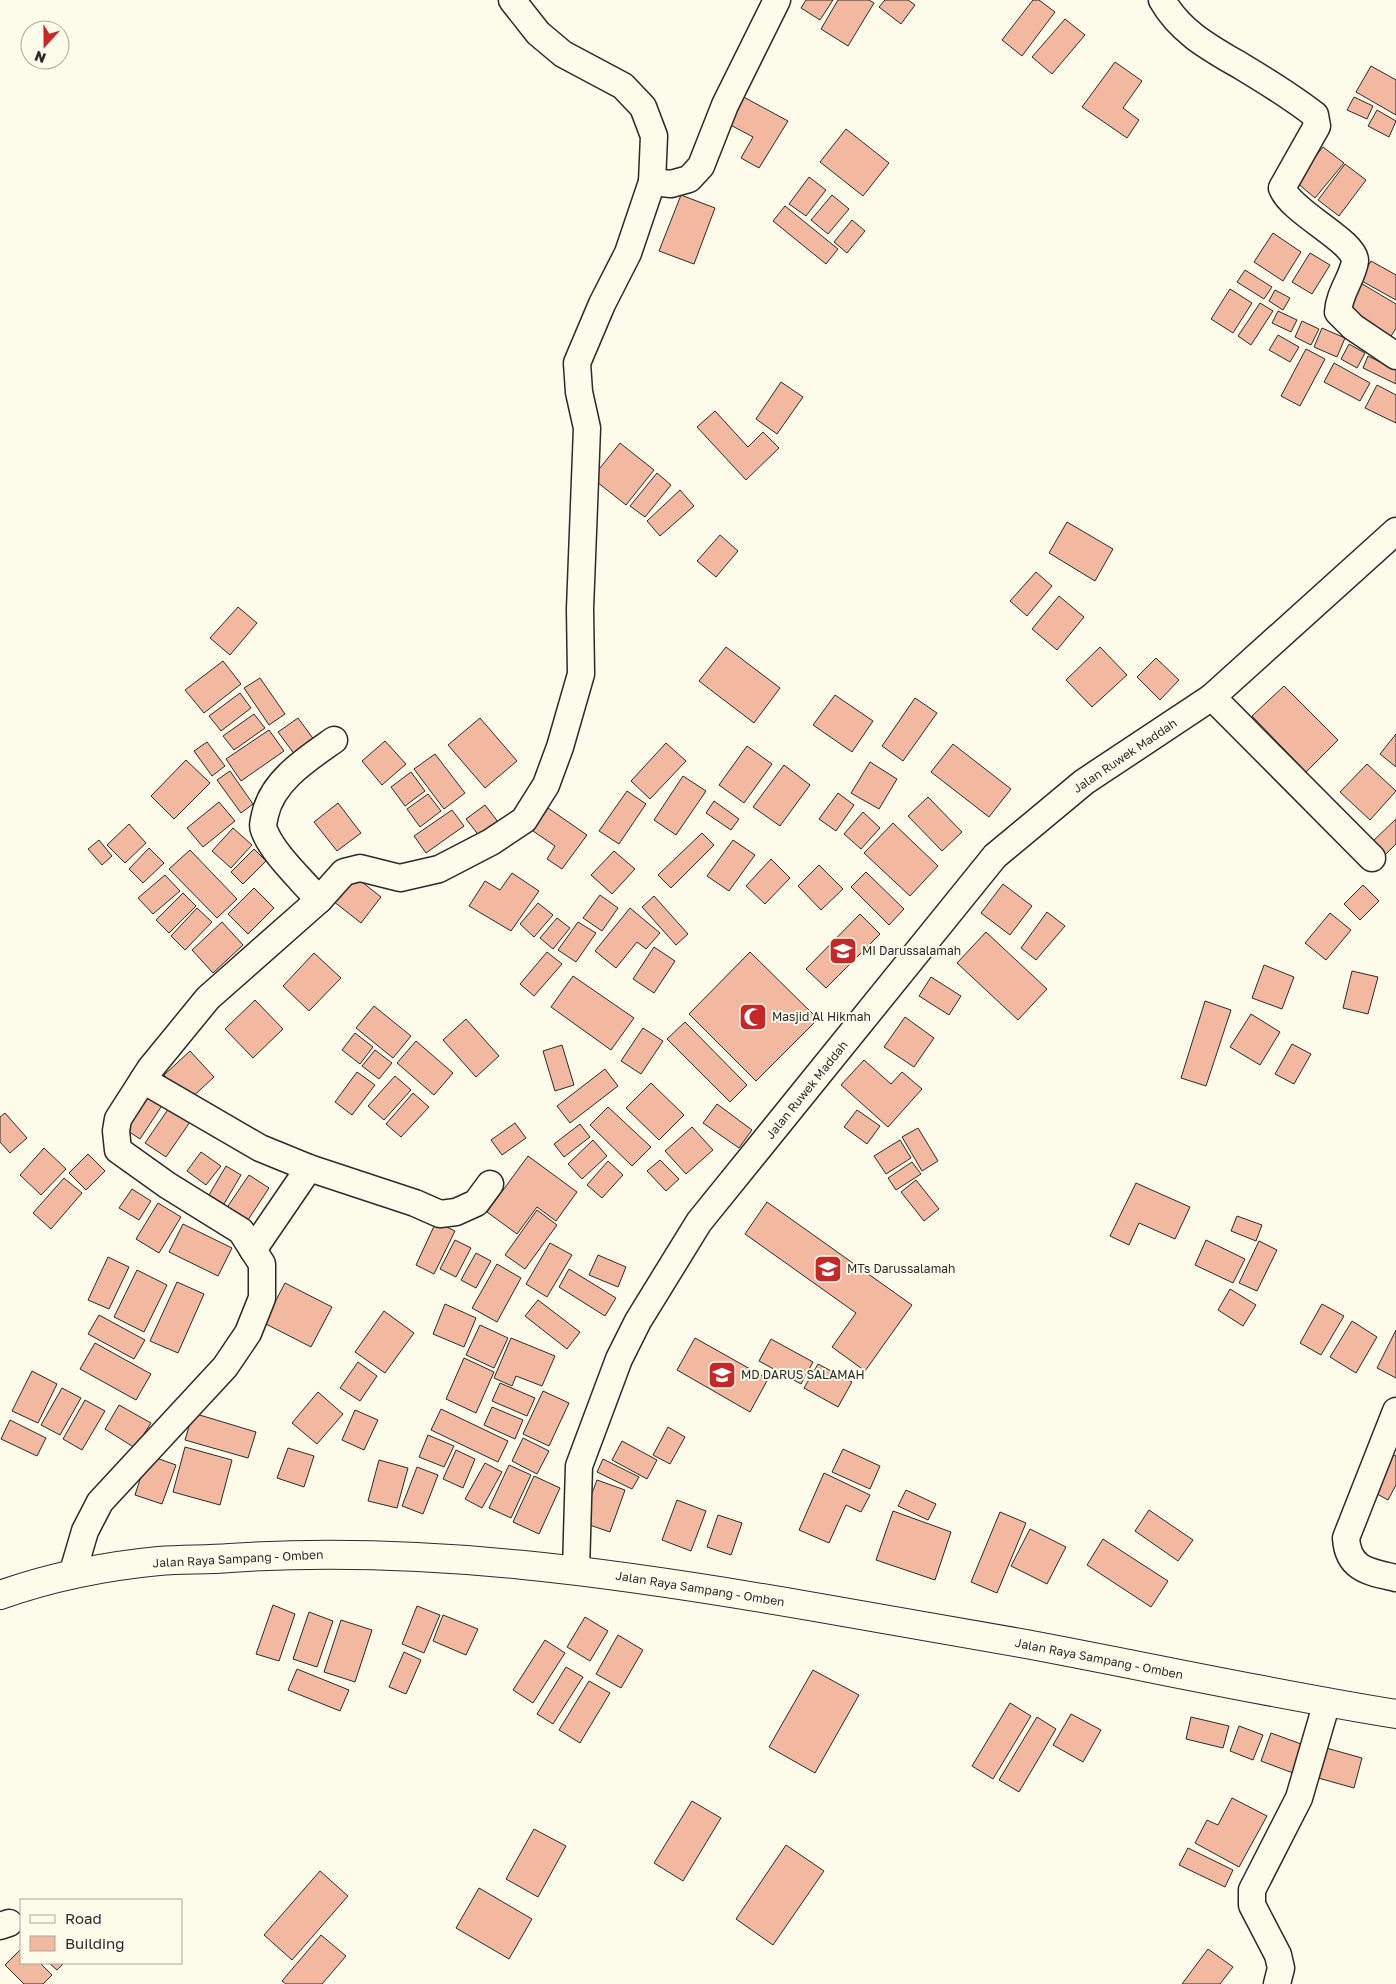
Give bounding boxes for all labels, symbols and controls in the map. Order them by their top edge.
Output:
north arrow [20,20,70,70]
text: N [32,48,48,67]
street label: Jalan Ruwek Maddah [1070,715,1179,796]
school or university icon: MI Darussalamah [828,936,858,966]
place label: MI Darussalamah [862,943,961,958]
mosque icon: Masjid Al Hikmah [738,1002,768,1032]
place label: Masjid Al Hikmah [772,1009,871,1024]
street label: Jalan Ruwek Maddah [762,1038,851,1142]
school or university icon: MTs Darussalamah [813,1254,843,1284]
place label: MTs Darussalamah [847,1261,955,1276]
school or university icon: MD DARUS SALAMAH [707,1360,737,1390]
place label: MD DARUS SALAMAH [741,1367,865,1382]
street label: Jalan Raya Sampang - Omben [152,1547,324,1570]
street label: Jalan Raya Sampang - Omben [614,1568,786,1609]
street label: Jalan Raya Sampang - Omben [1014,1635,1184,1682]
legend [20,1899,182,1964]
text: Road [65,1909,102,1927]
text: Building [65,1934,125,1952]

